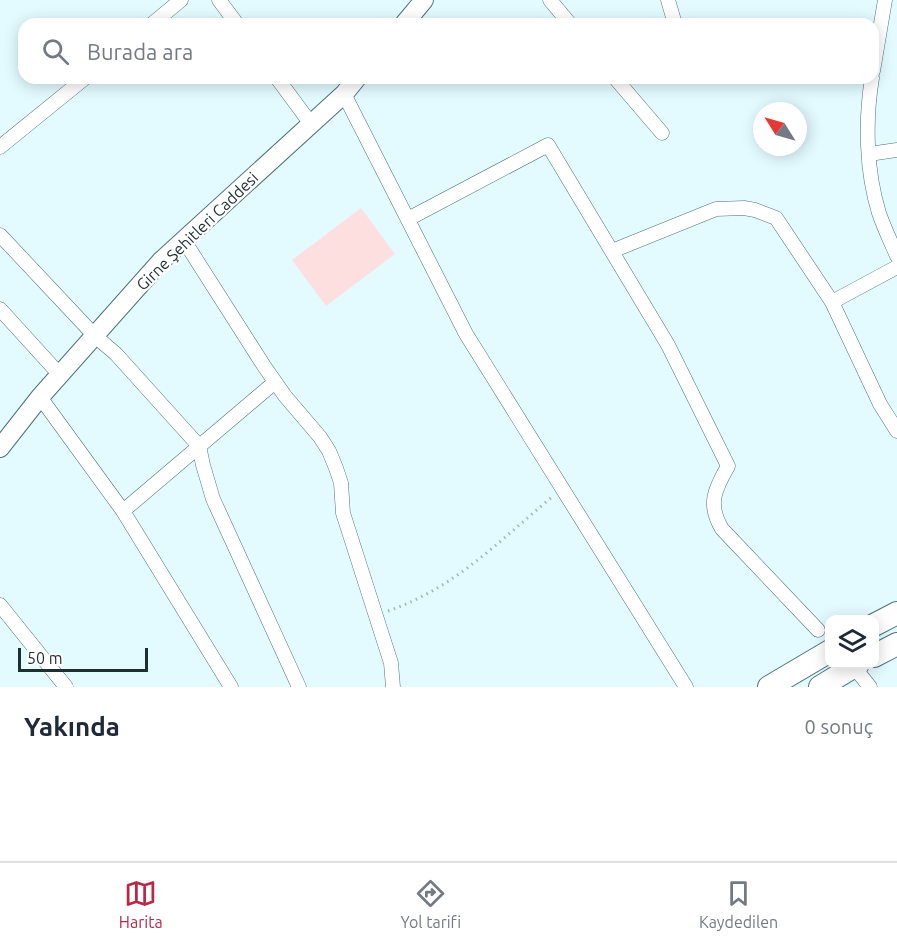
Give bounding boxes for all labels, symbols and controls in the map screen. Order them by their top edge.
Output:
search box [18,18,879,84]
icon: search [39,35,72,68]
text: Burada ara [87,39,193,64]
north arrow [753,102,807,156]
street label: Girne Şehitleri Caddesi [133,168,261,294]
map controls [825,615,879,669]
button: layers [825,615,879,669]
scale bar [18,645,148,672]
text: 50 m [27,649,63,667]
text: Yakında [24,712,120,741]
text: 0 sonuç [805,715,873,738]
tab: Harita [119,877,163,931]
tab: Yol tarifi [400,877,461,931]
tab: Kaydedilen [699,877,778,931]

